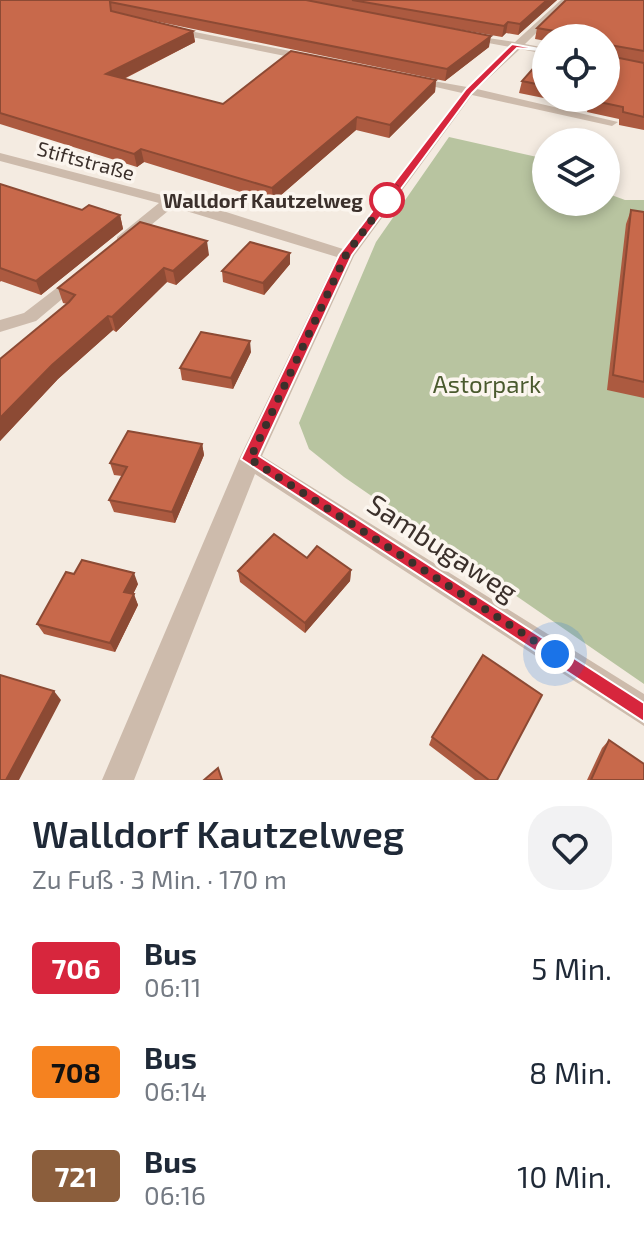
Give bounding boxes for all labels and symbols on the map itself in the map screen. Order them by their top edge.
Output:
street label: Stiftstraße [35,135,137,185]
marker: Walldorf Kautzelweg [370,183,404,217]
place label: Walldorf Kautzelweg [163,188,363,212]
park label: Astorpark [433,369,541,398]
street label: Sambugaweg [362,486,525,608]
your location [535,634,575,674]

